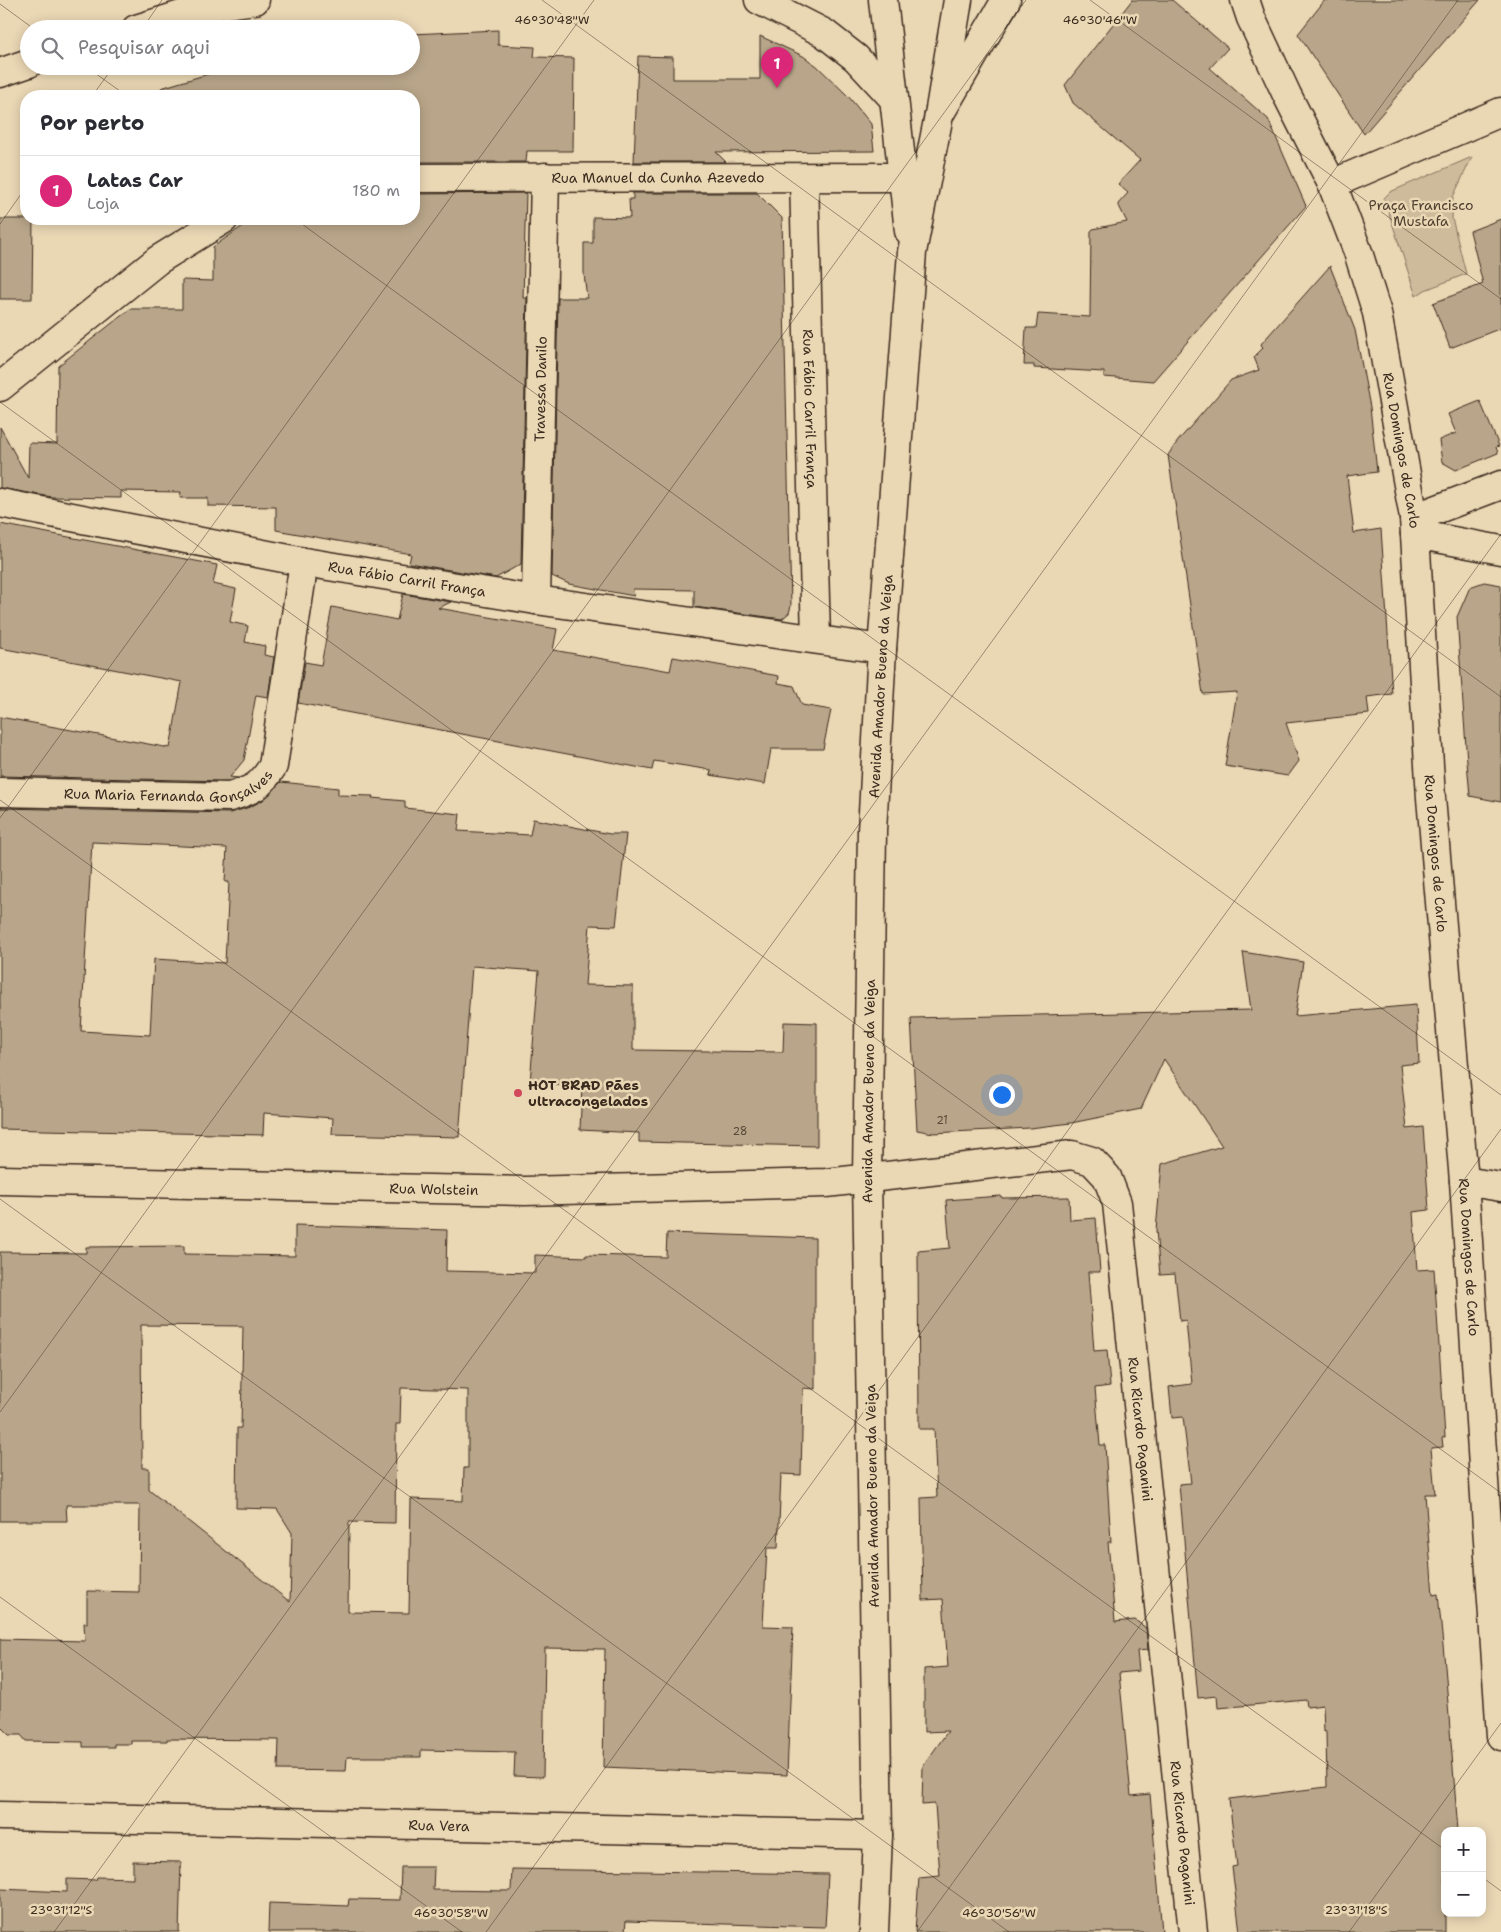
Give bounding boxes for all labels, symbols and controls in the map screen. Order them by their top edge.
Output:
text: 46°30'48"W [515,12,589,28]
text: 46°30'46"W [1063,12,1137,28]
search box [20,20,420,75]
icon: search [38,34,66,62]
text: Pesquisar aqui [78,35,210,60]
pin: 1 [761,47,793,88]
text: Por perto [40,109,144,137]
text: Latas Car [87,168,183,193]
street label: Rua Manuel da Cunha Azevedo [551,168,765,187]
text: 1 [52,180,60,201]
text: 180 m [352,180,400,201]
text: Loja [87,193,119,214]
park label: Praça Francisco Mustafa [1369,196,1473,230]
street label: Rua Fábio Carril França [799,329,821,489]
street label: Travessa Danilo [530,336,551,442]
street label: Rua Domingos de Carlo [1379,371,1424,529]
street label: Rua Fábio Carril França [327,557,487,601]
street label: Avenida Amador Bueno da Veiga [865,574,897,799]
street label: Rua Maria Fernanda Gonçalves [64,766,277,806]
street label: Rua Domingos de Carlo [1421,774,1452,933]
street label: Avenida Amador Bueno da Veiga [858,979,879,1203]
place label: HOT BRAD Pães ultracongelados [528,1076,648,1110]
your location [989,1082,1015,1108]
marker: HOT BRAD Pães ultracongelados [512,1087,524,1099]
house number: 21 [936,1113,948,1128]
house number: 28 [732,1124,748,1139]
street label: Rua Domingos de Carlo [1455,1178,1483,1337]
street label: Rua Wolstein [389,1179,479,1199]
street label: Rua Ricardo Paganini [1124,1356,1157,1503]
street label: Avenida Amador Bueno da Veiga [861,1384,883,1608]
street label: Rua Ricardo Paganini [1166,1760,1199,1906]
street label: Rua Vera [408,1816,470,1835]
map controls [1441,1827,1486,1917]
button: + [1441,1827,1486,1872]
button: − [1441,1872,1486,1917]
text: 23°31'12"S [30,1902,92,1918]
text: 23°31'18"S [1325,1902,1388,1918]
text: 46°30'58"W [414,1905,488,1921]
text: 46°30'56"W [962,1905,1036,1921]

